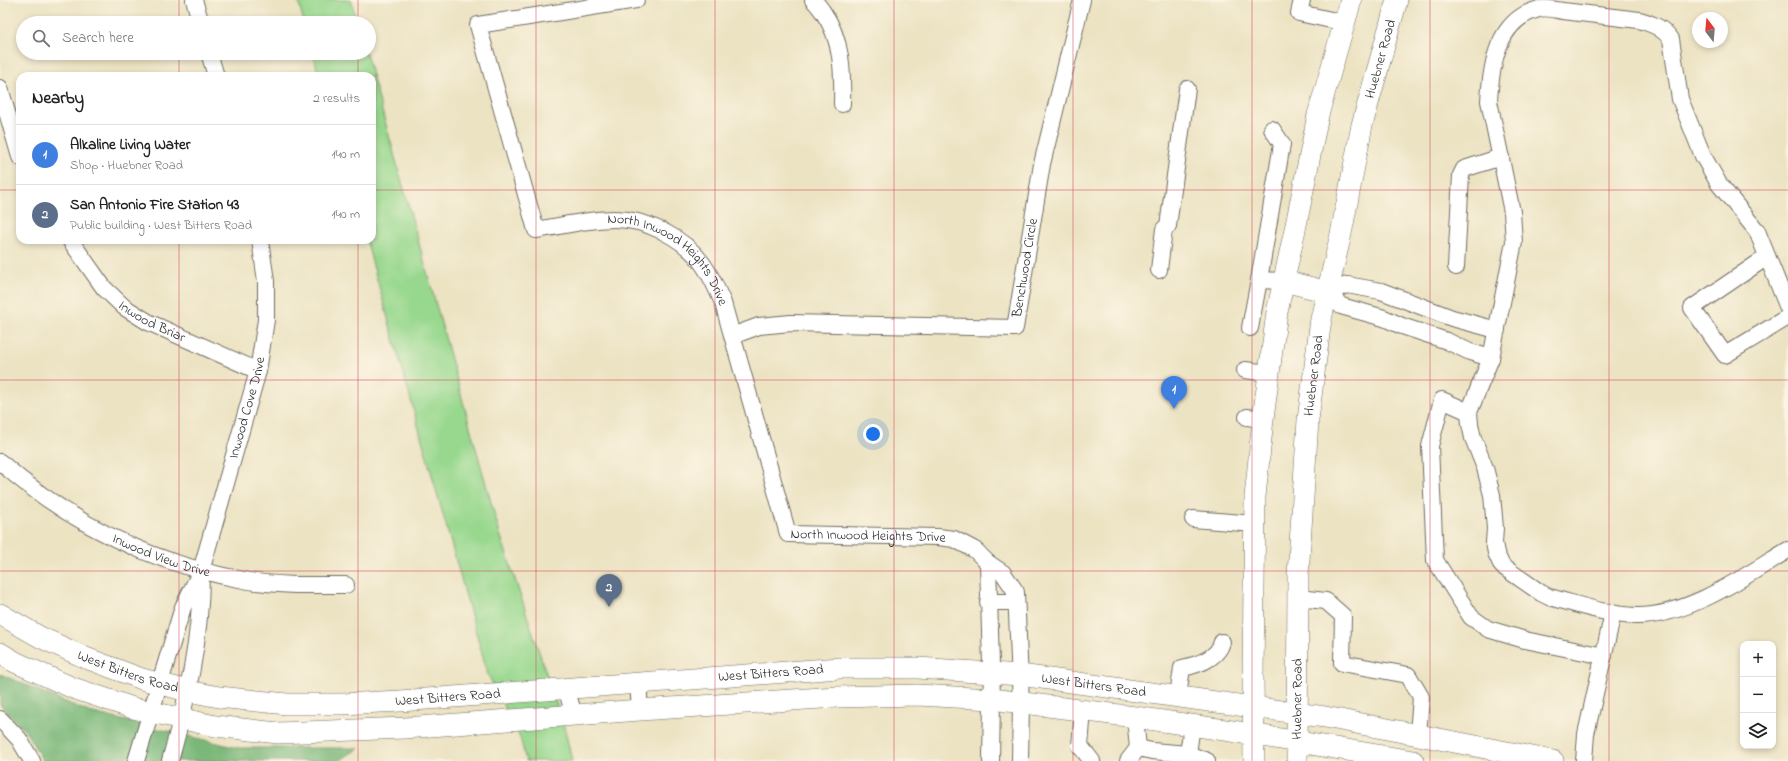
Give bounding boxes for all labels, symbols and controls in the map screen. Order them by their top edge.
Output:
north arrow [1692,12,1728,48]
search box [16,16,376,60]
street label: Huebner Road [1359,17,1402,101]
icon: search [30,27,52,49]
text: Search here [62,27,134,49]
text: Nearby [32,86,84,111]
text: 2 results [313,89,360,108]
text: Alkaline Living Water [70,134,190,156]
text: 1 [43,145,47,164]
text: 140 m [332,145,360,164]
text: Shop · Huebner Road [70,156,183,175]
text: San Antonio Fire Station 43 [70,194,239,216]
text: 2 [42,205,48,224]
text: 140 m [332,205,360,224]
street label: North Inwood Heights Drive [607,208,734,309]
text: Public building · West Bitters Road [70,216,252,235]
street label: Benchwood Circle [1006,216,1044,320]
street label: Inwood Briar [113,296,189,348]
street label: Huebner Road [1298,334,1329,417]
street label: Inwood Cove Drive [223,355,271,461]
pin: 1 [1161,376,1187,409]
your location [863,424,883,444]
street label: North Inwood Heights Drive [790,524,948,548]
street label: Inwood View Drive [109,528,213,583]
pin: 2 [596,574,622,607]
map controls [1740,641,1776,749]
button: + [1740,641,1776,677]
street label: West Bitters Road [74,645,181,699]
street label: Huebner Road [1287,658,1308,740]
street label: West Bitters Road [717,659,824,688]
street label: West Bitters Road [1040,668,1148,703]
button: − [1740,677,1776,713]
street label: West Bitters Road [394,683,501,712]
button: layers [1740,713,1776,749]

